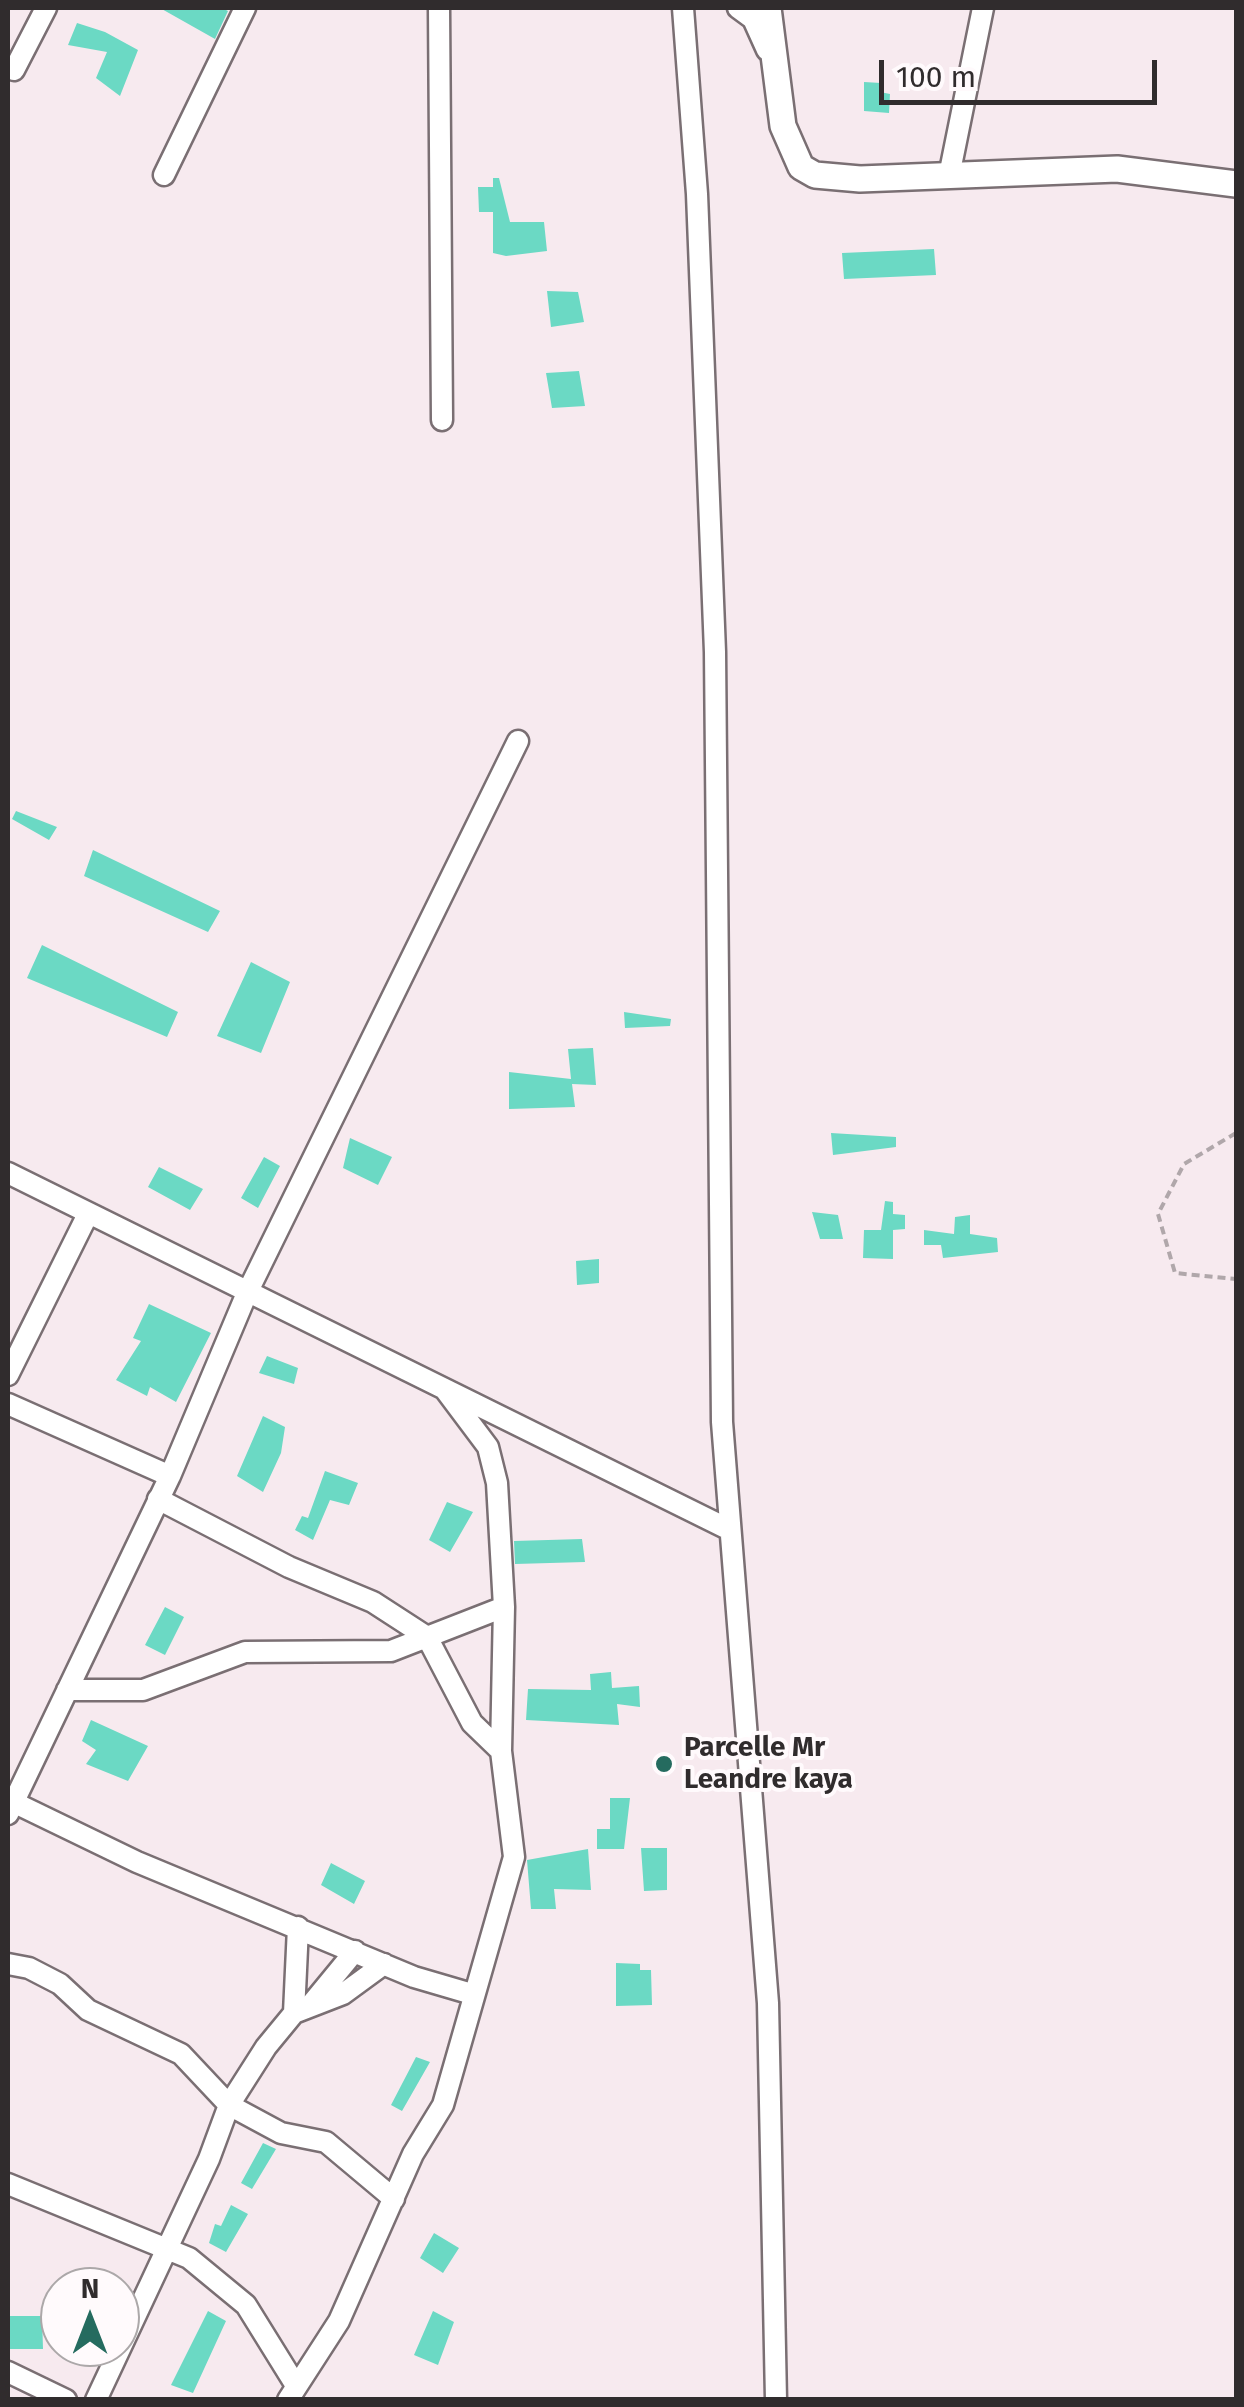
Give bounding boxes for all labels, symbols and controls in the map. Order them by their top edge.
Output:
scale bar [884,40,1162,102]
text: 100 m [896,59,976,95]
place label: Parcelle Mr Leandre kaya [684,1731,853,1797]
marker: Parcelle Mr Leandre kaya [653,1753,675,1775]
north arrow [40,2267,140,2367]
text: N [81,2272,99,2305]

